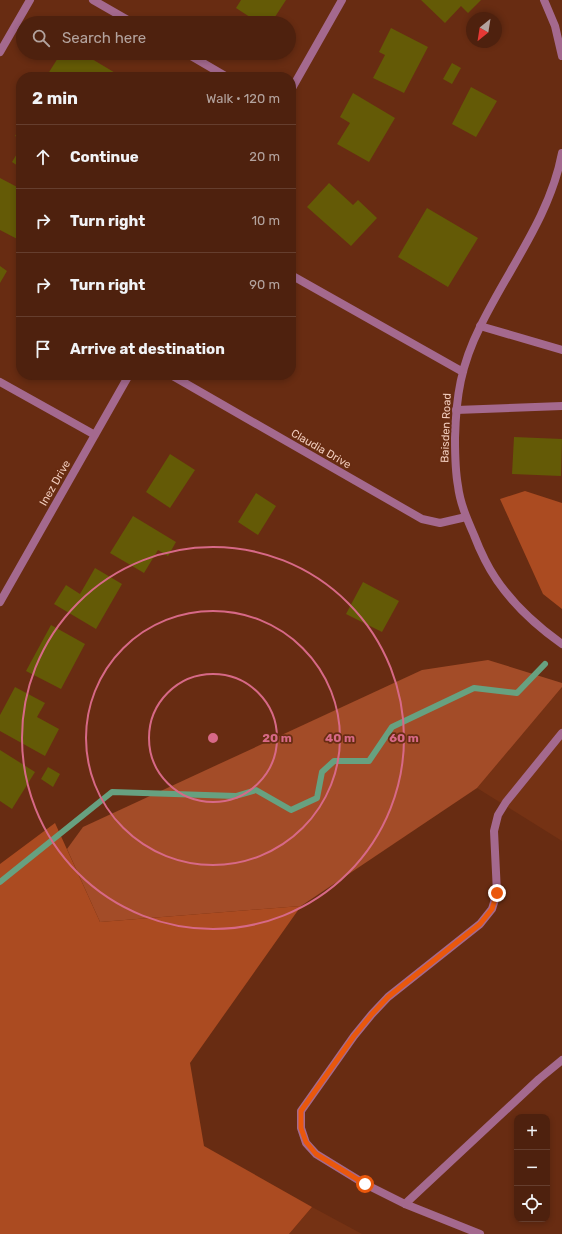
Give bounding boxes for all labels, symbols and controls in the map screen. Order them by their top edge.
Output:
north arrow [466,12,502,48]
search box [16,16,296,60]
icon: search [30,27,52,49]
text: Search here [62,29,146,47]
text: 2 min [32,88,78,108]
text: Walk · 120 m [206,91,280,106]
icon: ahead [32,146,54,168]
text: Continue [70,148,139,166]
text: 20 m [249,149,280,164]
icon: right [32,210,54,232]
text: Turn right [70,212,145,230]
text: 10 m [251,213,280,228]
icon: right [32,274,54,296]
text: Turn right [70,276,145,294]
text: 90 m [249,277,280,292]
icon: arrive [32,338,54,360]
text: Arrive at destination [70,340,225,358]
street label: Baisden Road [438,393,454,463]
street label: Claudia Drive [289,427,353,471]
street label: Inez Drive [37,458,73,508]
centre of rings [206,731,220,745]
text: 20 m [262,731,292,745]
text: 40 m [325,731,355,745]
text: 60 m [389,731,419,745]
route end [488,884,506,902]
map controls [514,1114,550,1222]
button: + [514,1114,550,1150]
button: − [514,1150,550,1186]
route start [356,1175,374,1193]
button: locate [514,1186,550,1222]

